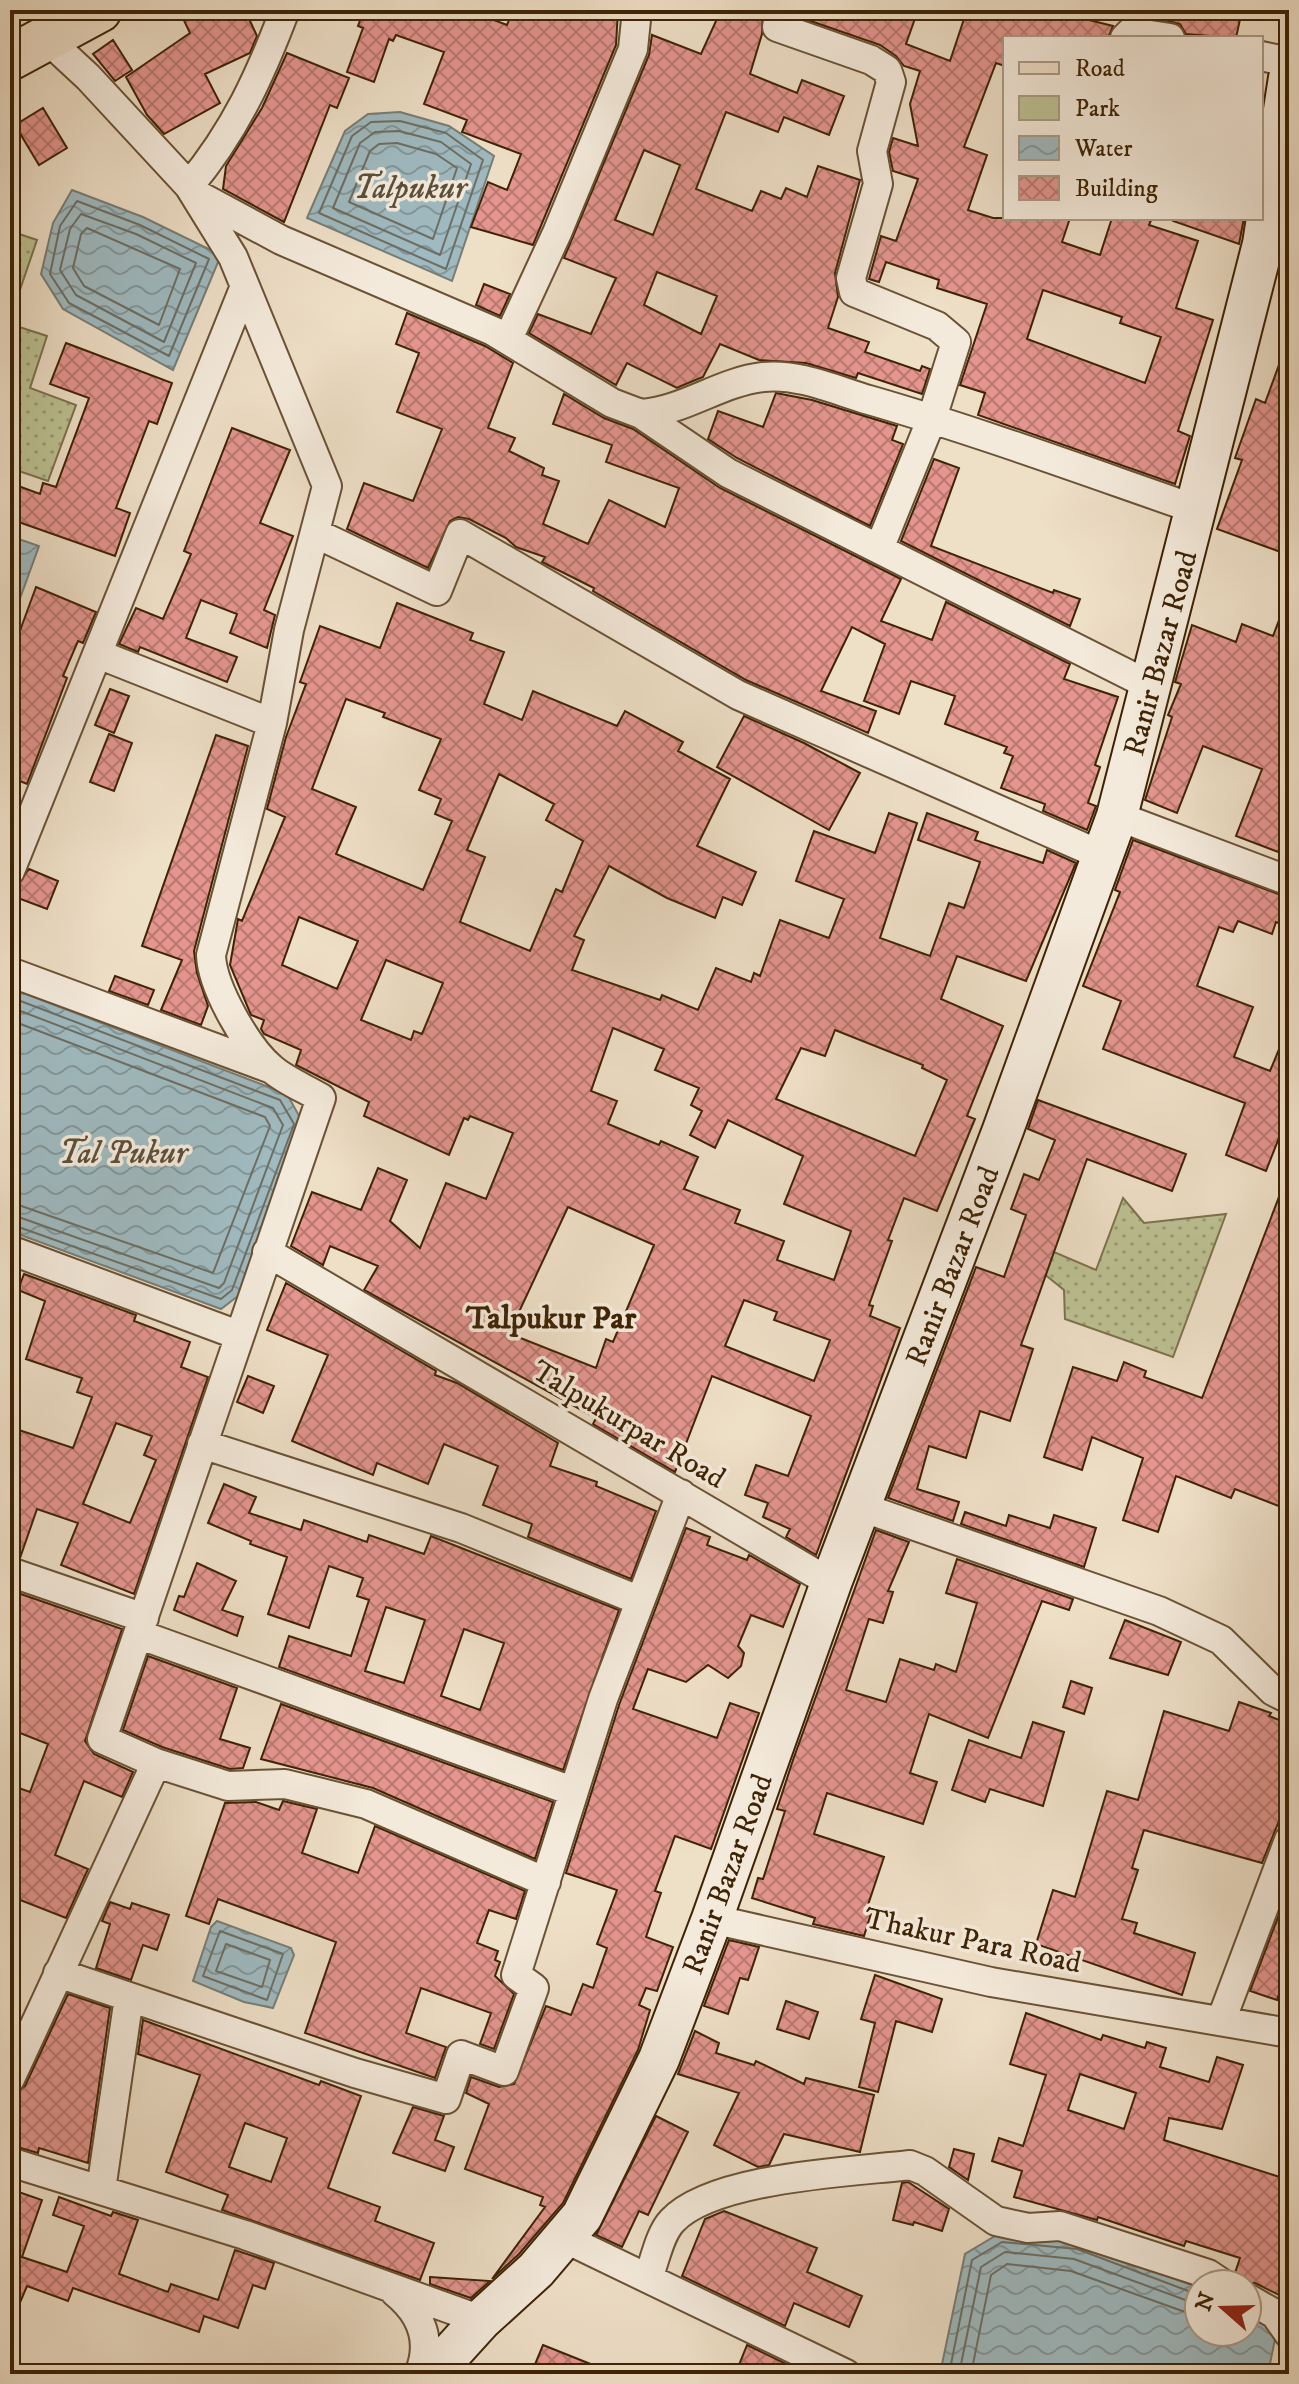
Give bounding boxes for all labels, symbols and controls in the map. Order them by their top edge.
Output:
legend [1003,36,1263,220]
text: Road [1075,54,1125,84]
text: Park [1075,94,1120,124]
text: Water [1074,134,1132,164]
water label: Talpukur [354,169,469,209]
text: Building [1075,174,1158,204]
street label: Ranir Bazar Road [1116,547,1207,760]
water label: Tal Pukur [59,1134,190,1174]
street label: Ranir Bazar Road [898,1161,1008,1372]
district label: Talpukur Par [465,1299,637,1339]
street label: Talpukurpar Road [525,1353,732,1498]
street label: Ranir Bazar Road [675,1769,782,1980]
street label: Thakur Para Road [861,1900,1084,1983]
north arrow [1183,2268,1263,2348]
text: N [1190,2289,1221,2315]

